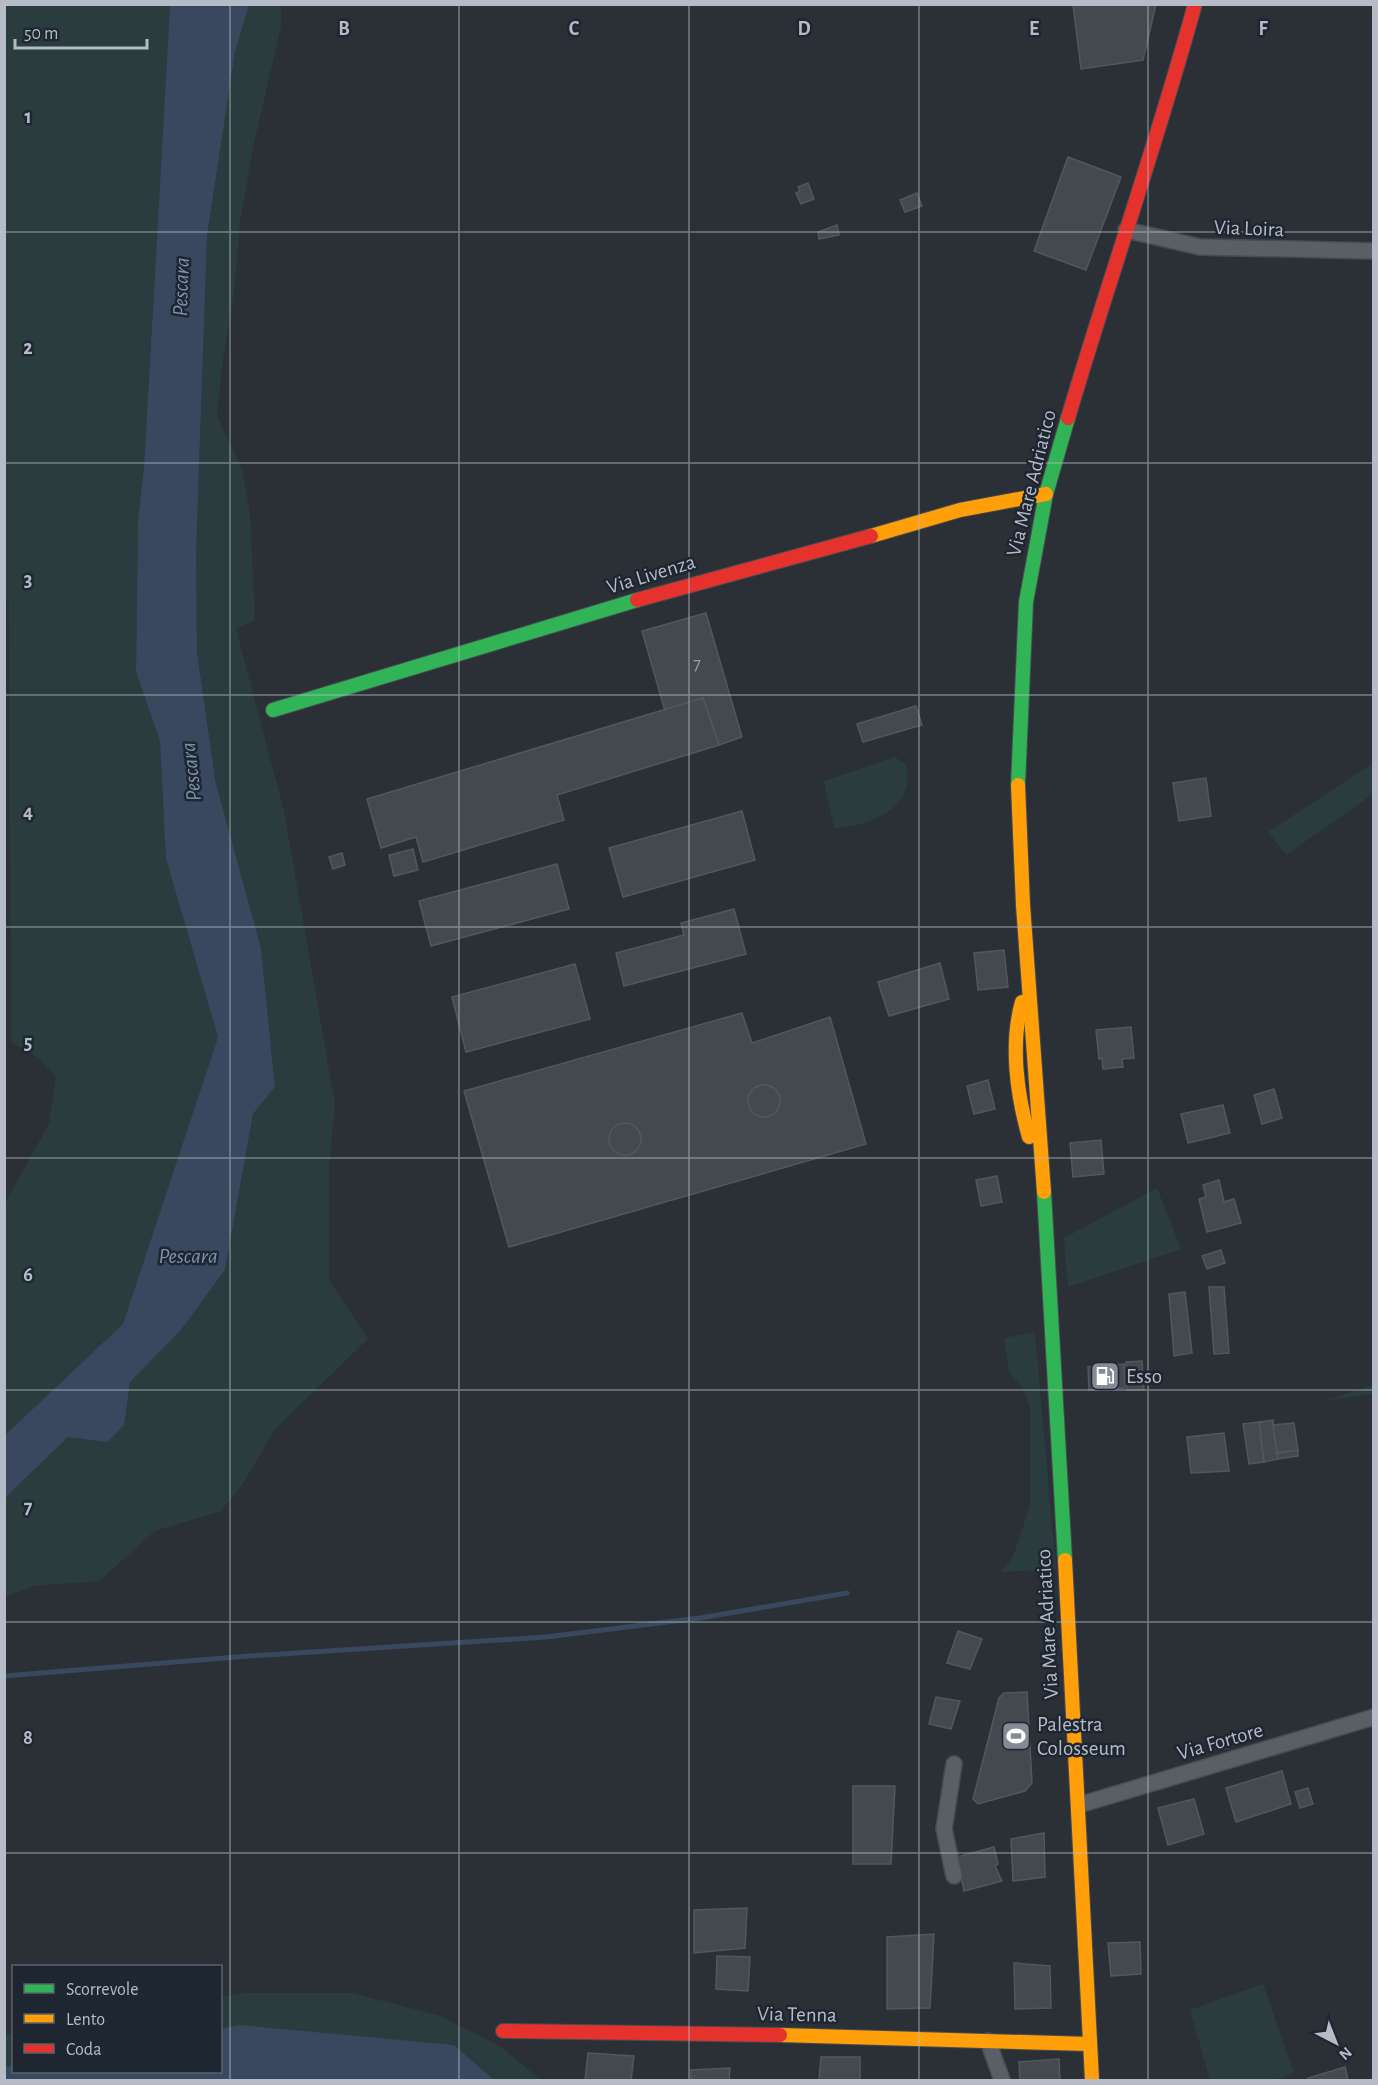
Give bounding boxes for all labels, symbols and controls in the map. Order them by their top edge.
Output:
scale bar [15,12,147,50]
text: B [338,19,350,39]
text: C [569,19,580,39]
text: D [797,19,811,39]
text: E [1029,19,1039,39]
text: F [1258,19,1268,39]
text: 50 m [24,25,58,43]
text: 1 [24,107,32,127]
street label: Via Loira [1214,217,1285,240]
water label: Pescara [169,257,193,317]
text: 2 [23,338,33,358]
street label: Via Mare Adriatico [1003,408,1060,559]
street label: Via Livenza [604,551,698,598]
text: 3 [24,570,32,590]
house number: 7 [693,656,701,674]
water label: Pescara [177,741,205,802]
text: 4 [23,802,33,822]
text: 5 [24,1033,32,1053]
water label: Pescara [158,1245,218,1267]
text: 6 [23,1265,33,1285]
fuel station icon: Esso [1089,1360,1121,1392]
place label: Esso [1126,1366,1162,1387]
text: 7 [24,1497,33,1517]
street label: Via Mare Adriatico [1033,1548,1062,1700]
place label: Palestra Colosseum [1037,1714,1126,1759]
street label: Via Fortore [1175,1719,1265,1764]
sports icon: Palestra Colosseum [1000,1720,1032,1752]
text: 8 [23,1728,33,1748]
legend [12,1965,222,2073]
text: Scorrevole [66,1981,139,1999]
street label: Via Tenna [757,2003,837,2026]
text: Lento [66,2011,105,2029]
north arrow [1306,2013,1366,2073]
text: Coda [66,2041,101,2059]
text: N [1336,2044,1355,2063]

